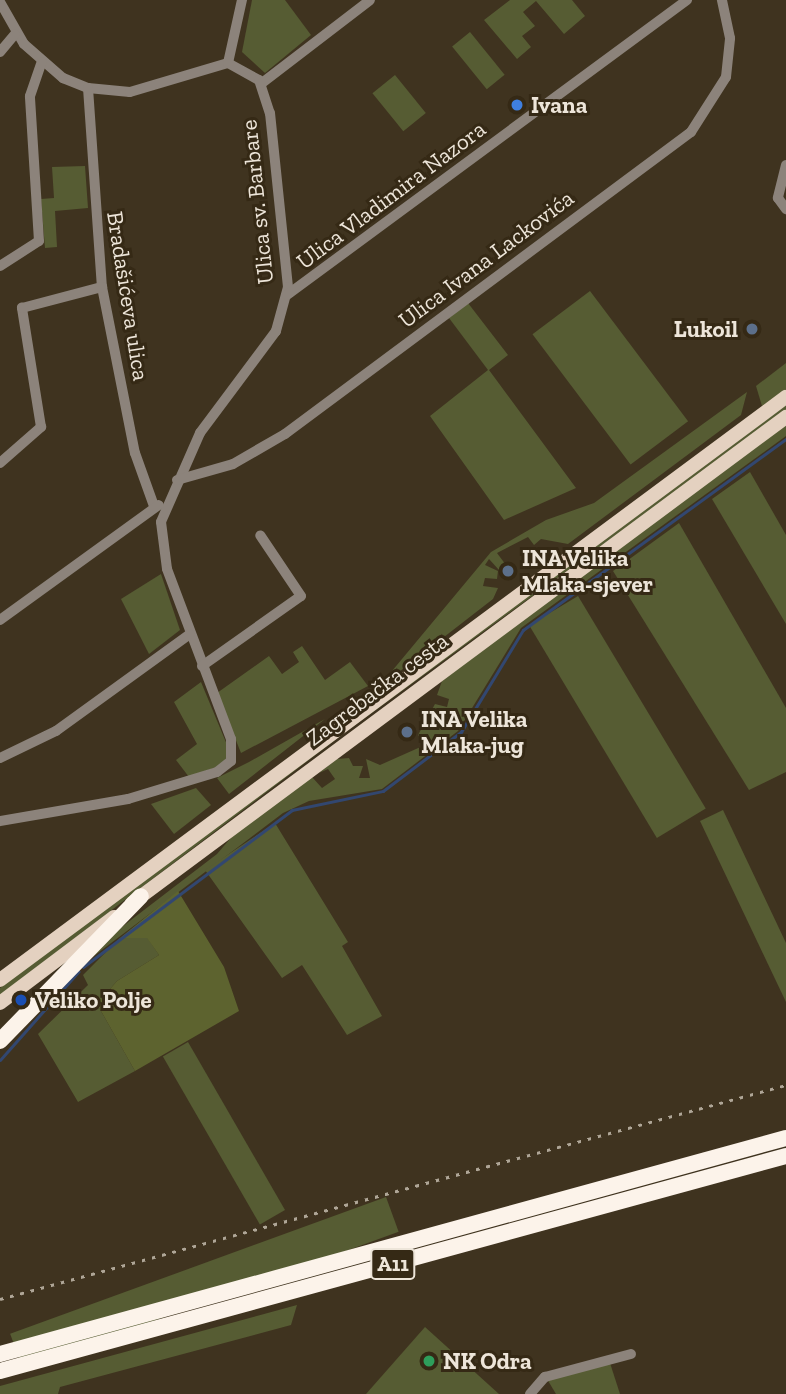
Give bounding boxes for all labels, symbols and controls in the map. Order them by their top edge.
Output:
place label: Ivana [531,91,587,119]
marker: Ivana [509,97,525,113]
street label: Ulica Vladimira Nazora [291,115,491,275]
street label: Ulica sv. Barbare [235,118,279,286]
street label: Ulica Ivana Lackovića [393,184,579,334]
street label: Bradašićeva ulica [101,209,155,383]
place label: Lukoil [674,315,738,343]
marker: Lukoil [744,321,760,337]
place label: INA Velika Mlaka-sjever [522,544,653,598]
marker: INA Velika Mlaka-sjever [500,563,516,579]
street label: Zagrebačka cesta [300,627,454,751]
place label: INA Velika Mlaka-jug [421,705,529,759]
marker: INA Velika Mlaka-jug [399,724,415,740]
place label: Veliko Polje [35,986,152,1014]
marker: Veliko Polje [13,992,29,1008]
road number: A11 [370,1246,416,1282]
place label: NK Odra [443,1347,532,1375]
marker: NK Odra [421,1353,437,1369]

